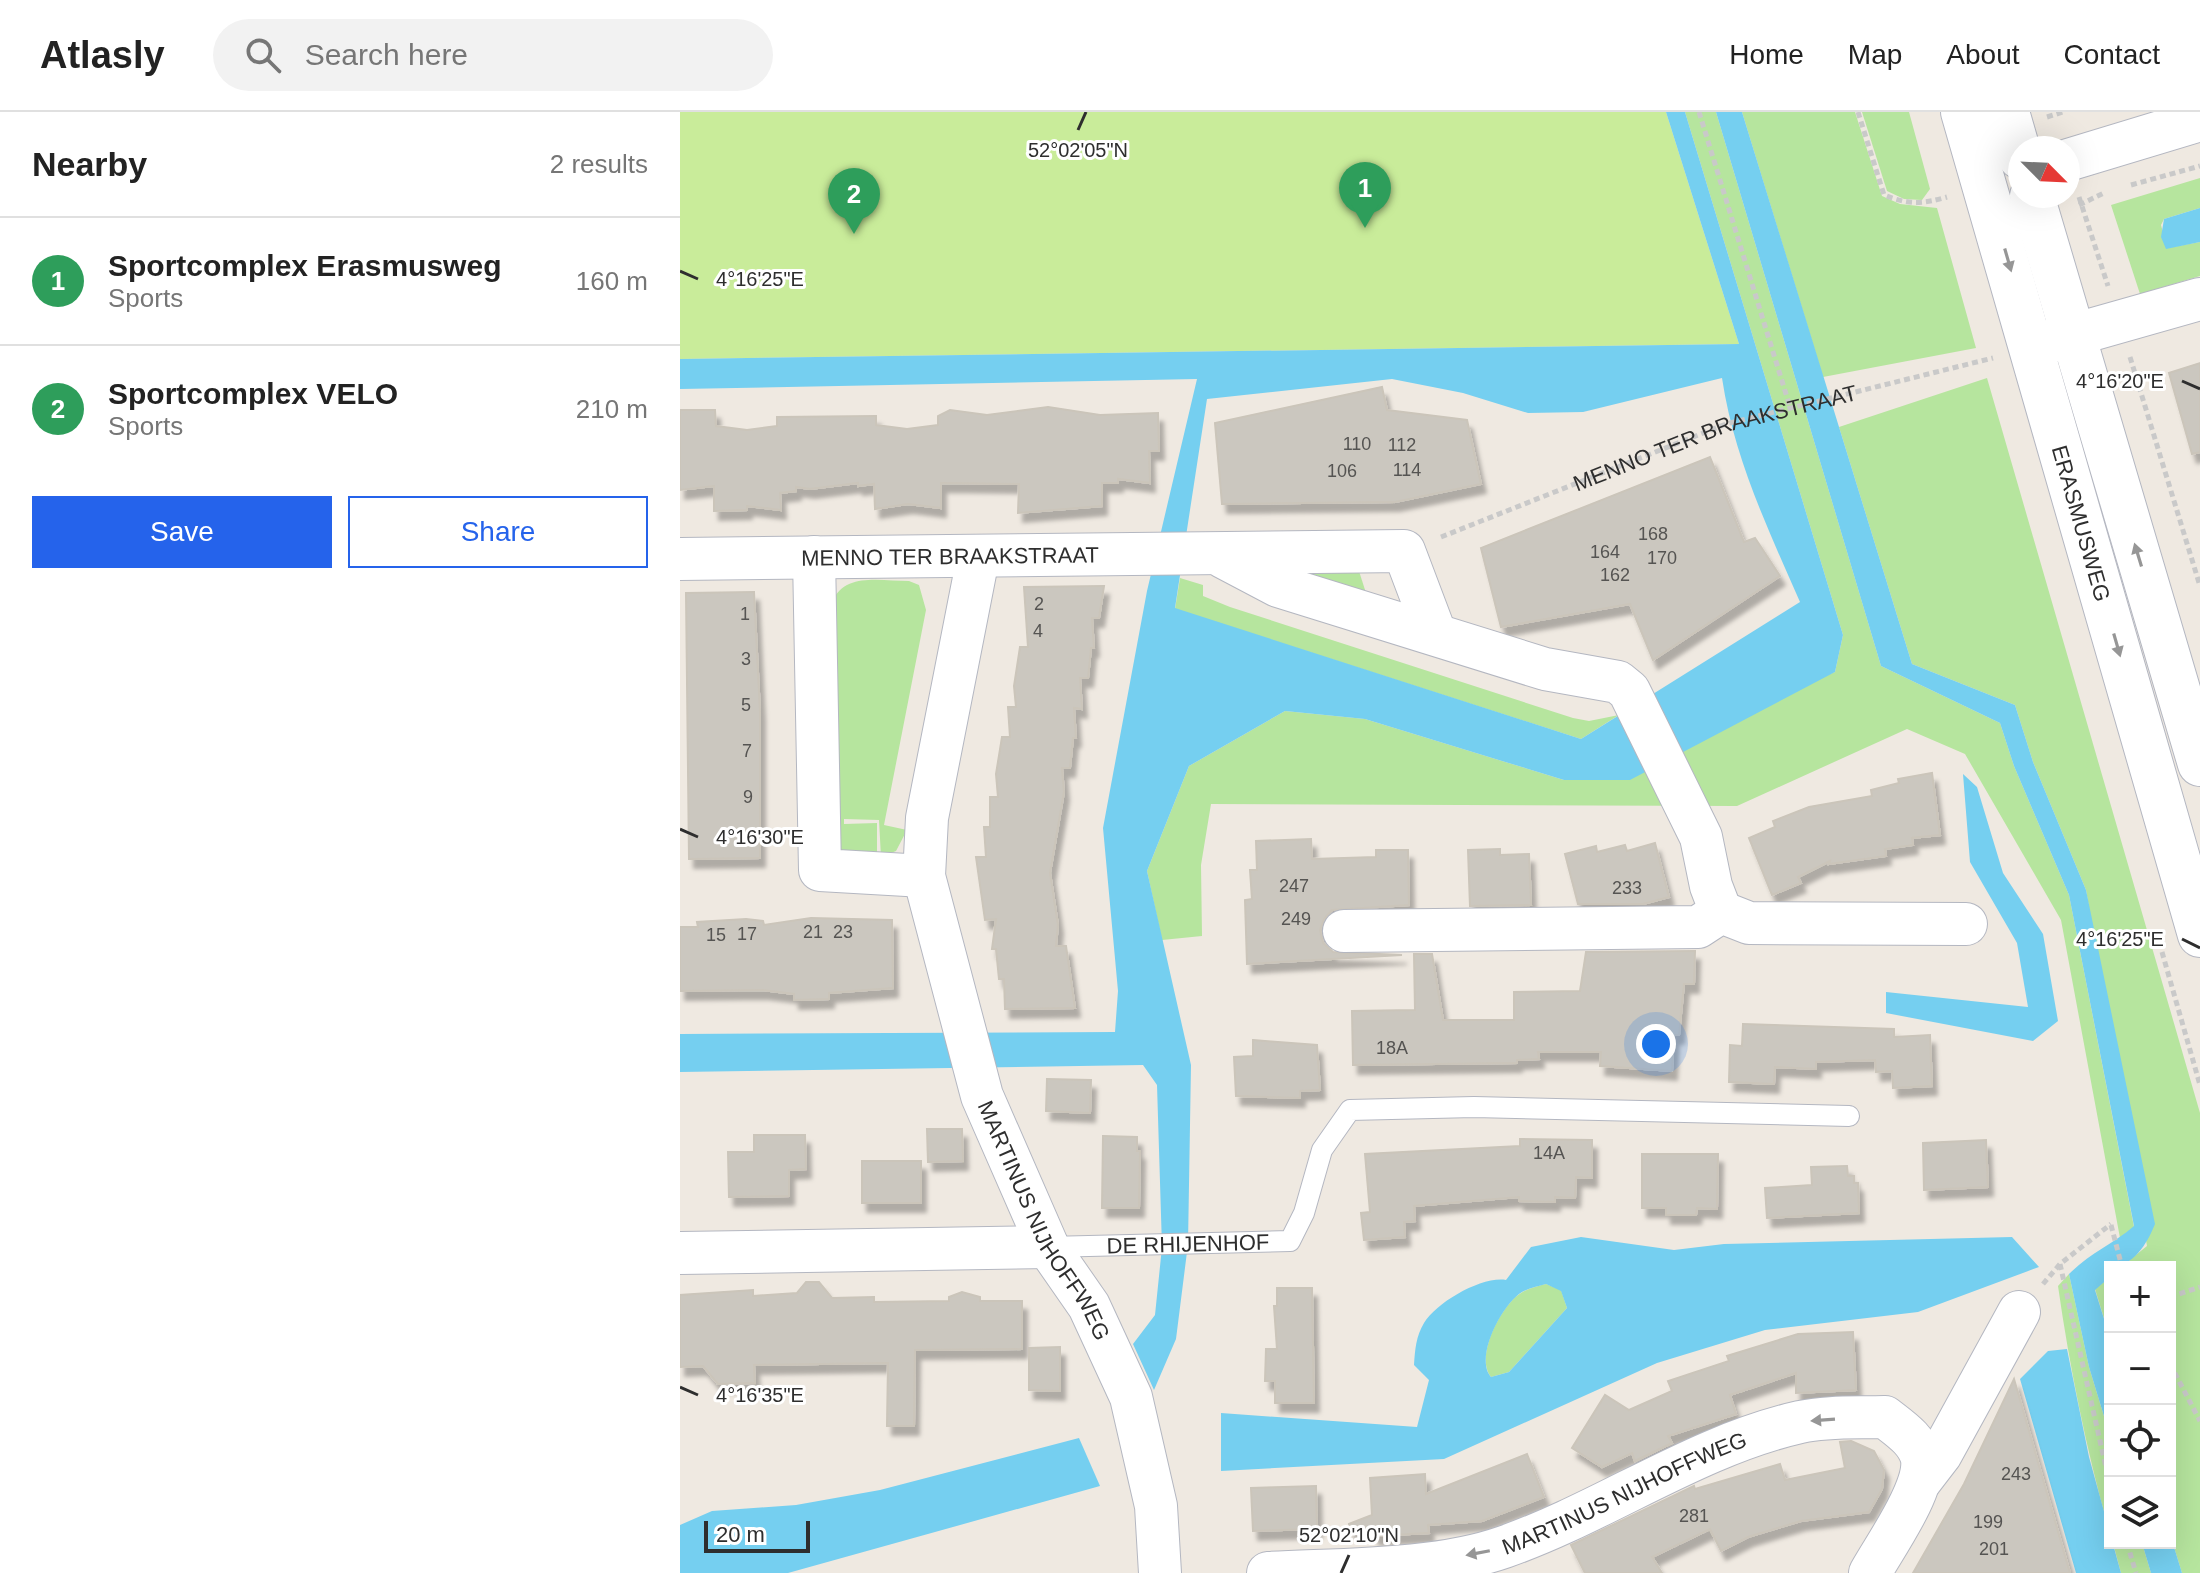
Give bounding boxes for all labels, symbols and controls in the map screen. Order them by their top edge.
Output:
search box [213,19,773,91]
icon: search [241,33,285,77]
text: Atlasly [40,34,165,76]
text: Search here [305,38,468,71]
text: Home [1729,39,1804,70]
text: Map [1848,39,1902,70]
text: About [1946,39,2020,70]
text: Contact [2064,39,2160,70]
north arrow [2008,136,2080,208]
text: 52°02'05"N [1028,139,1128,161]
text: Nearby [32,145,147,183]
text: 2 results [550,149,648,179]
pin: 1 [1339,162,1391,228]
pin: 2 [828,168,880,234]
one-way arrow [2002,247,2014,272]
text: Sportcomplex Erasmusweg [108,249,501,282]
text: 1 [51,266,65,296]
text: 160 m [576,266,648,296]
text: 4°16'25"E [716,268,804,290]
text: Sports [108,283,183,313]
text: 4°16'20"E [2076,370,2164,392]
text: Sportcomplex VELO [108,377,398,410]
street label: MENNO TER BRAAKSTRAAT [1569,380,1859,496]
text: 2 [51,394,65,424]
text: 210 m [576,394,648,424]
text: Sports [108,411,183,441]
house number: 110 [1343,434,1371,454]
house number: 112 [1388,435,1416,455]
street label: ERASMUSWEG [2047,442,2116,604]
house number: 114 [1393,460,1421,480]
house number: 106 [1327,461,1357,481]
button: Save [32,496,332,568]
button: Share [348,496,648,568]
house number: 168 [1638,524,1668,544]
street label: MENNO TER BRAAKSTRAAT [801,542,1099,570]
house number: 164 [1590,542,1620,562]
one-way arrow [2131,543,2144,567]
house number: 170 [1647,548,1677,568]
house number: 162 [1600,565,1630,585]
house number: 2 [1034,594,1044,614]
house number: 1 [740,604,750,624]
house number: 4 [1033,621,1043,641]
one-way arrow [2111,633,2124,657]
house number: 3 [741,649,751,669]
house number: 5 [741,695,751,715]
house number: 7 [742,741,752,761]
house number: 9 [743,787,753,807]
text: 4°16'30"E [716,826,804,848]
house number: 247 [1279,876,1309,896]
house number: 233 [1612,878,1642,898]
house number: 249 [1281,909,1311,929]
house number: 21 [803,922,823,942]
house number: 23 [833,922,853,942]
house number: 17 [737,924,757,944]
house number: 15 [706,925,726,945]
text: 4°16'25"E [2076,928,2164,950]
your location [1636,1024,1676,1064]
house number: 18A [1376,1038,1408,1058]
street label: MARTINUS NIJHOFFWEG [973,1097,1115,1344]
house number: 14A [1533,1143,1565,1163]
street label: DE RHIJENHOF [1106,1229,1270,1258]
map controls [2104,1261,2176,1549]
button: + [2104,1261,2176,1333]
button: − [2104,1333,2176,1405]
text: 4°16'35"E [716,1384,804,1406]
button: locate [2104,1405,2176,1477]
one-way arrow [1810,1414,1835,1427]
street label: MARTINUS NIJHOFFWEG [1498,1427,1750,1559]
house number: 243 [2001,1464,2031,1484]
button: layers [2104,1477,2176,1549]
house number: 281 [1679,1506,1709,1526]
house number: 199 [1973,1512,2003,1532]
scale bar [704,1517,810,1553]
text: 20 m [716,1522,765,1547]
text: 52°02'10"N [1299,1524,1399,1546]
house number: 201 [1979,1539,2009,1559]
one-way arrow [1465,1547,1490,1560]

